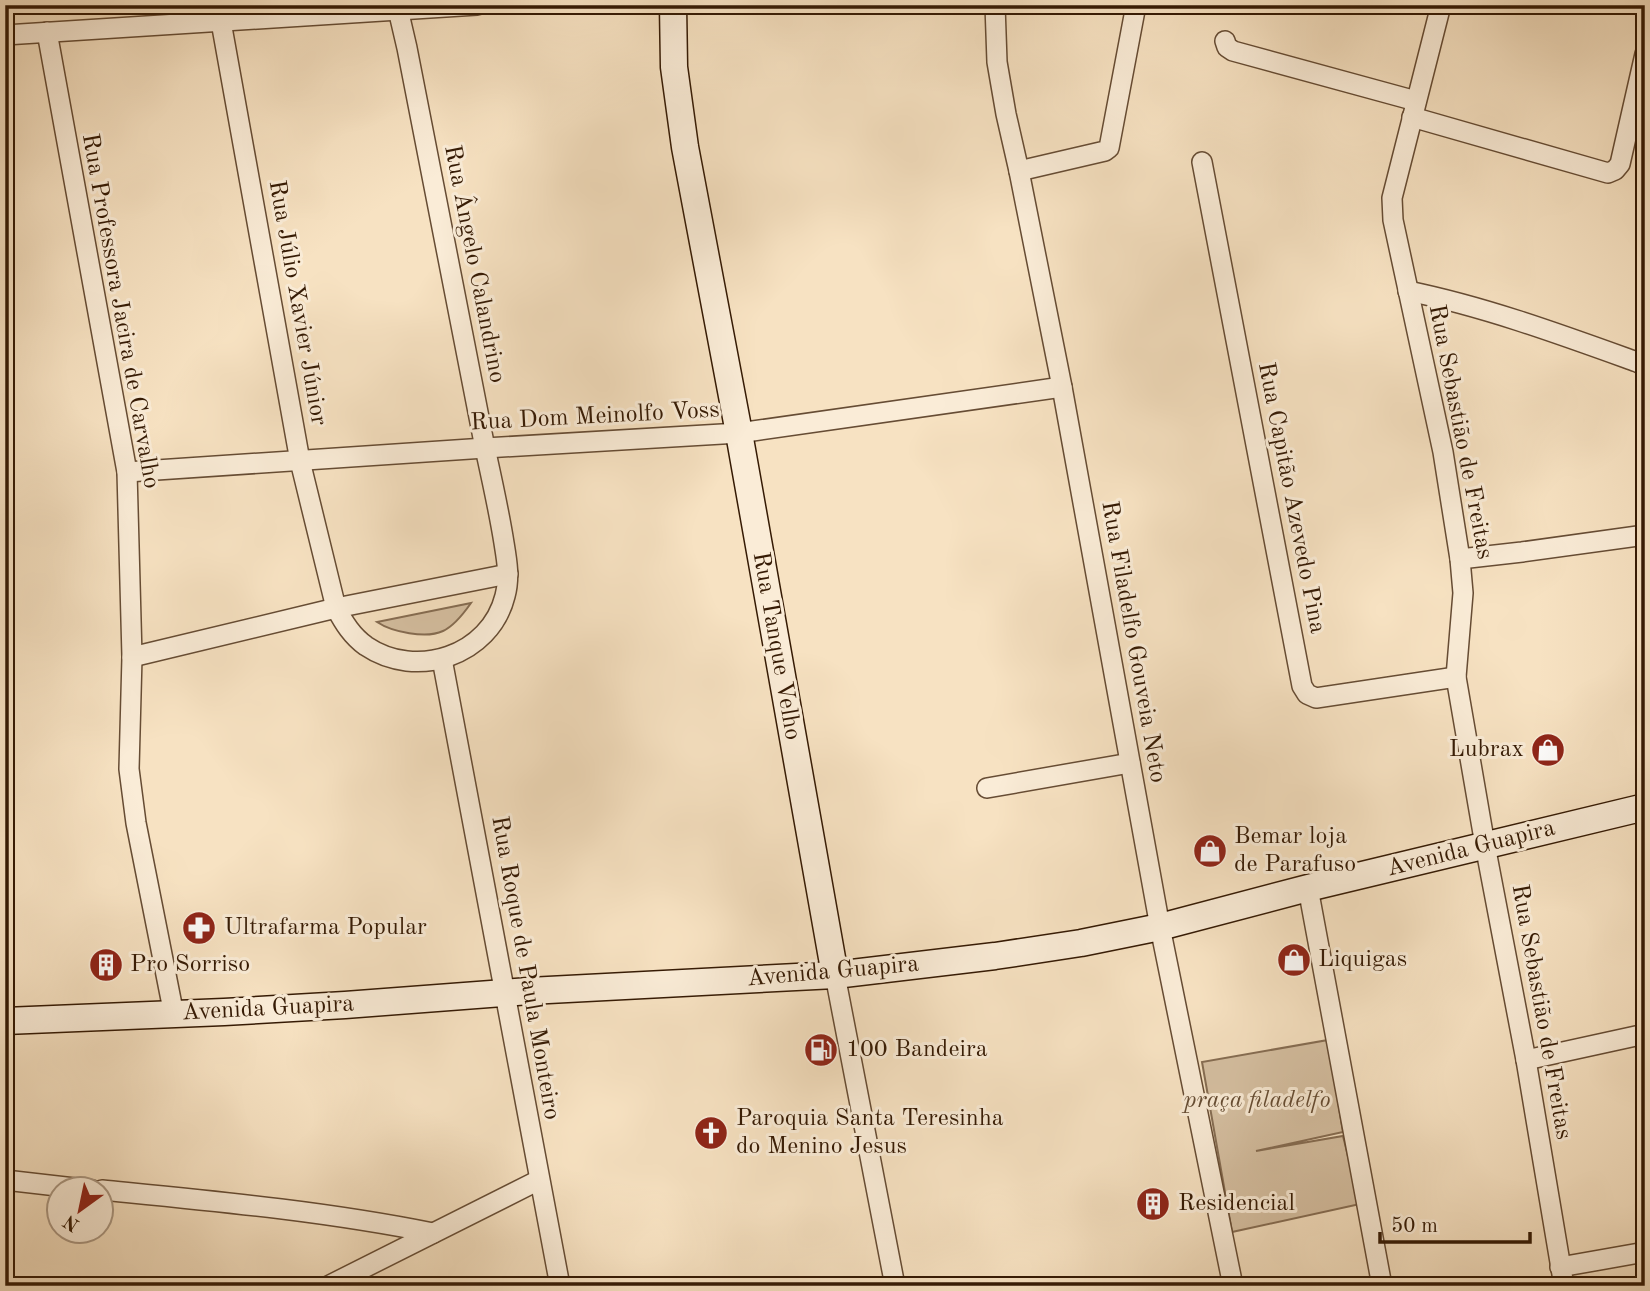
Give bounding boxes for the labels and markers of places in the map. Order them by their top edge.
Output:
shop icon: Lubrax [1529,731,1567,769]
place label: Lubrax [1449,738,1524,762]
place label: Bemar loja de Parafuso [1234,825,1356,877]
shop icon: Bemar loja de Parafuso [1191,832,1229,870]
pharmacy icon: Ultrafarma Popular [180,909,218,947]
place label: Ultrafarma Popular [224,916,427,940]
shop icon: Liquigas [1275,941,1313,979]
building icon: Pro Sorriso [87,946,125,984]
place label: Liquigas [1318,948,1407,972]
place label: Pro Sorriso [130,953,250,977]
fuel station icon: 100 Bandeira [802,1031,840,1069]
place label: 100 Bandeira [846,1038,988,1062]
place label: Paroquia Santa Teresinha do Menino Jesus [736,1107,1004,1159]
church icon: Paroquia Santa Teresinha do Menino Jesus [692,1114,730,1152]
building icon: Residencial [1134,1185,1172,1223]
place label: Residencial [1178,1192,1295,1216]

